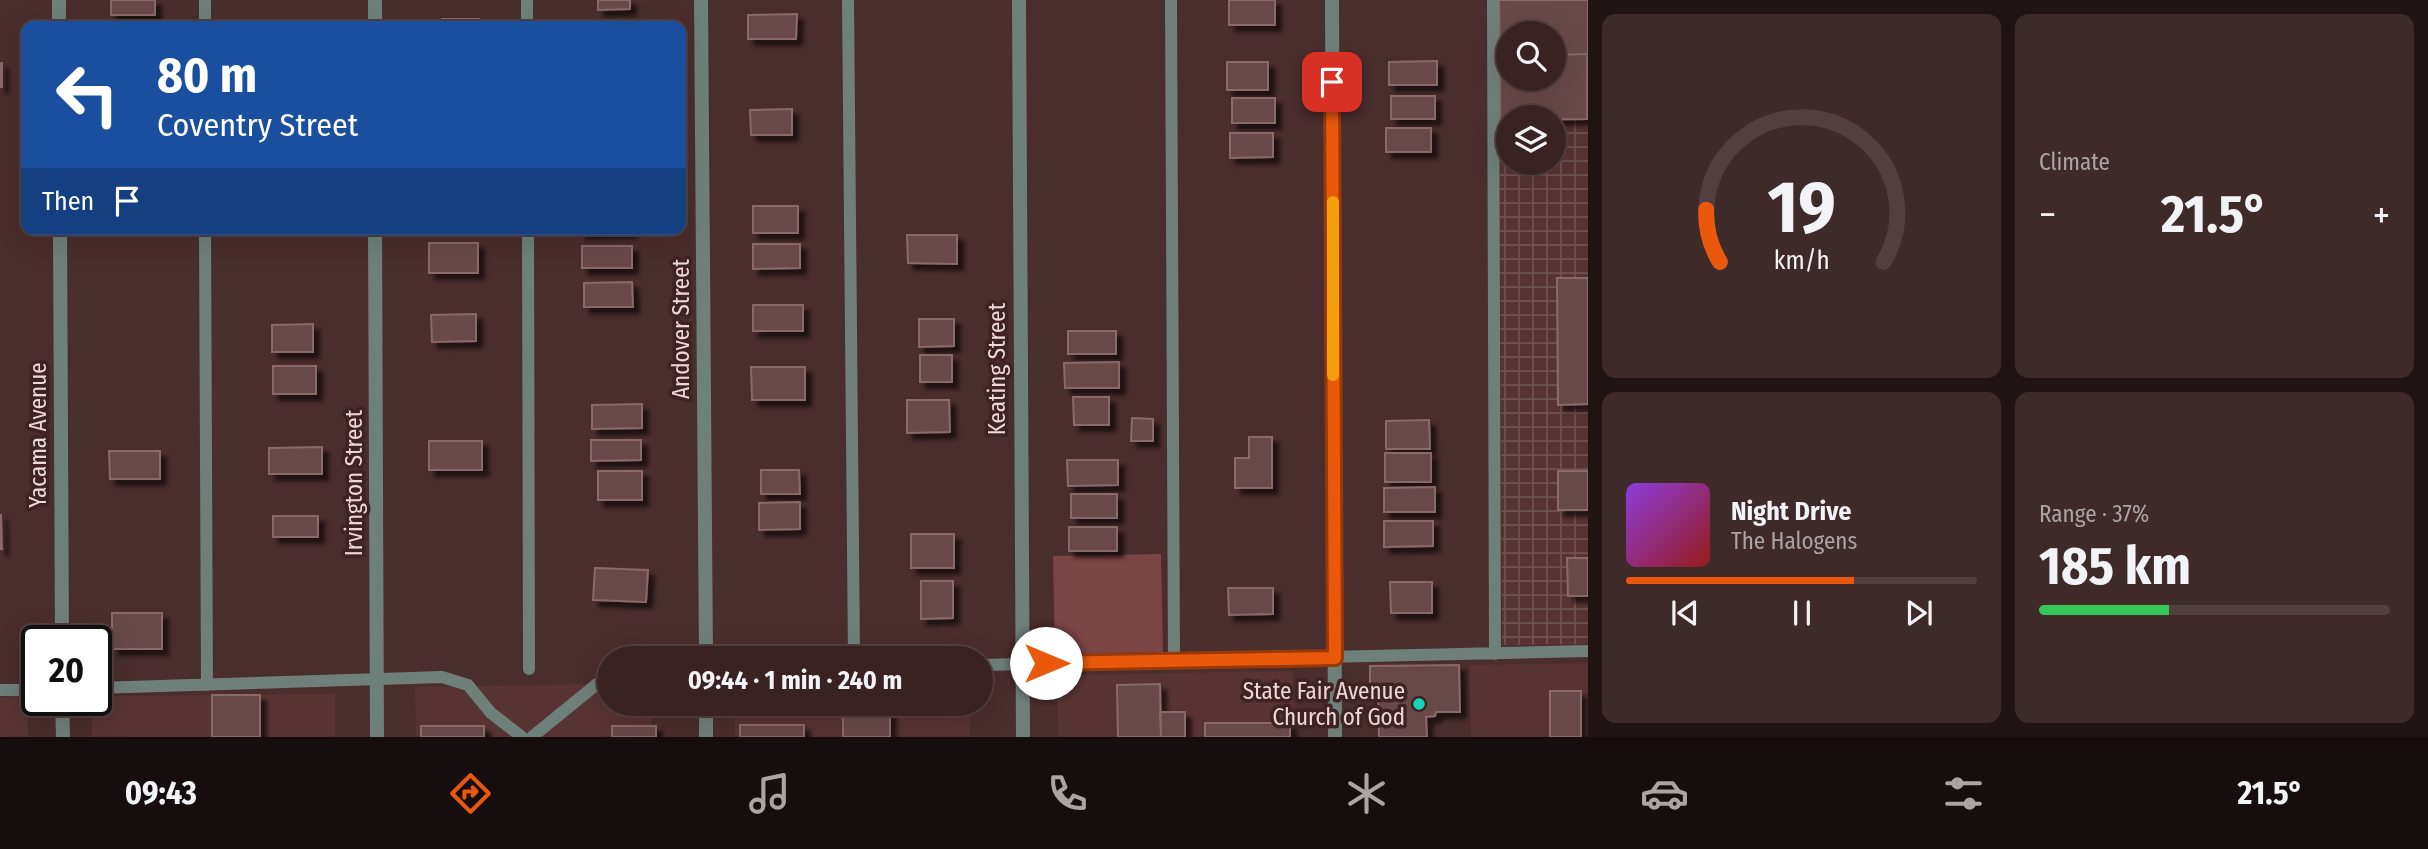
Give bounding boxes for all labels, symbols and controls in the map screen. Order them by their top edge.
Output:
map controls [1496,21,1566,175]
button: search [1496,21,1566,91]
text: 80 m [157,46,257,105]
icon: left [42,49,133,140]
pin [1302,52,1362,112]
icon: arrive [1313,63,1351,101]
button: layers [1496,105,1566,175]
text: Coventry Street [157,106,358,144]
text: Climate [2039,148,2110,176]
text: 19 [1767,164,1836,251]
icon: arrive [108,182,146,220]
text: 21.5° [2161,183,2268,246]
text: Then [42,186,94,217]
text: − [2039,192,2056,238]
text: + [2373,192,2390,238]
text: km/h [1774,246,1829,276]
street label: Andover Street [667,259,695,399]
street label: Keating Street [983,302,1011,435]
street label: Yacama Avenue [24,362,52,508]
street label: Irvington Street [340,409,368,556]
text: Night Drive [1731,496,1851,527]
text: Range · 37% [2039,500,2149,528]
text: The Halogens [1731,527,1857,555]
text: 185 km [2039,535,2191,598]
icon: previous [1666,594,1704,632]
icon: pause [1783,594,1821,632]
icon: next [1900,594,1938,632]
speed limit sign: 20 [21,625,112,716]
position arrow [1009,626,1083,700]
text: 09:44 · 1 min · 240 m [688,665,902,696]
place label: State Fair Avenue Church of God [1243,677,1405,731]
marker: State Fair Avenue Church of God [1411,696,1427,712]
icon: directions [446,769,495,818]
icon: music [745,769,794,818]
icon: phone [1043,769,1092,818]
icon: climate [1342,769,1391,818]
icon: car [1640,769,1689,818]
icon: filters [1939,769,1988,818]
text: 09:43 [125,774,197,812]
text: 21.5° [2237,774,2303,812]

